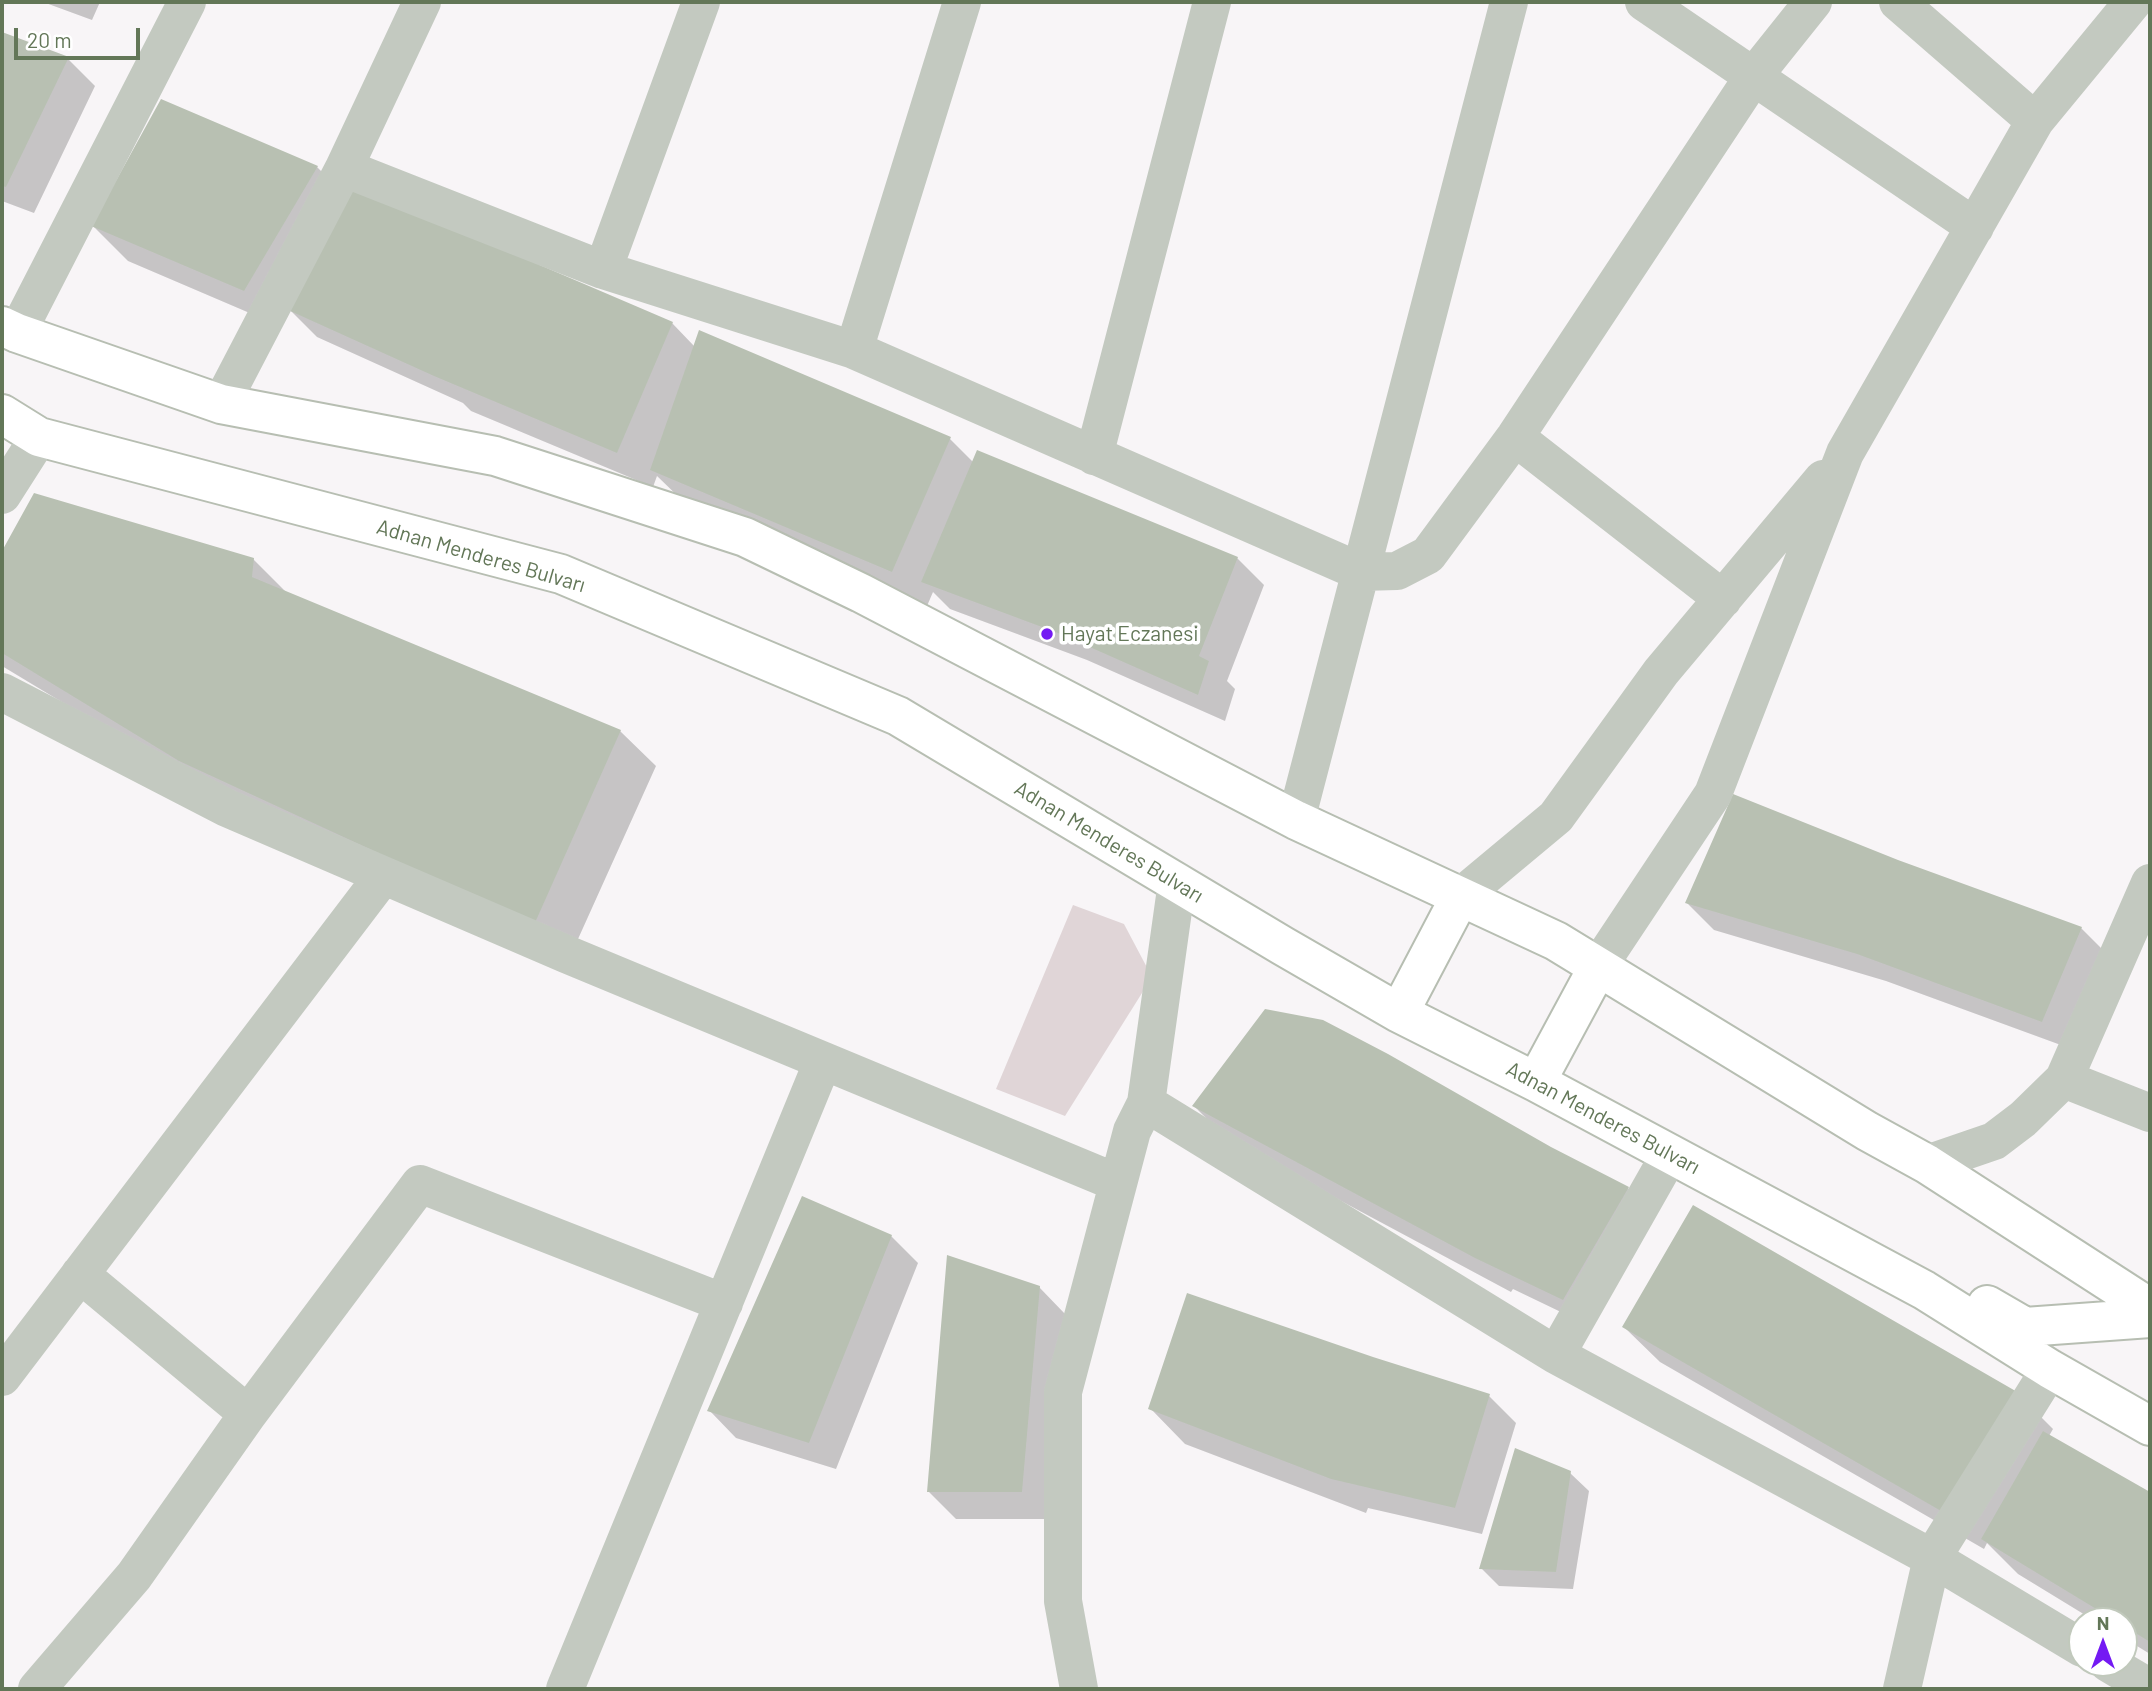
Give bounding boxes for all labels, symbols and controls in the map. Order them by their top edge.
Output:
scale bar [18,14,144,58]
text: 20 m [27,27,72,52]
street label: Adnan Menderes Bulvarı [374,514,588,598]
place label: Hayat Eczanesi [1061,621,1199,647]
marker: Hayat Eczanesi [1039,626,1055,642]
street label: Adnan Menderes Bulvarı [1010,776,1208,908]
street label: Adnan Menderes Bulvarı [1502,1056,1704,1180]
north arrow [2068,1607,2138,1677]
text: N [2097,1611,2109,1634]

